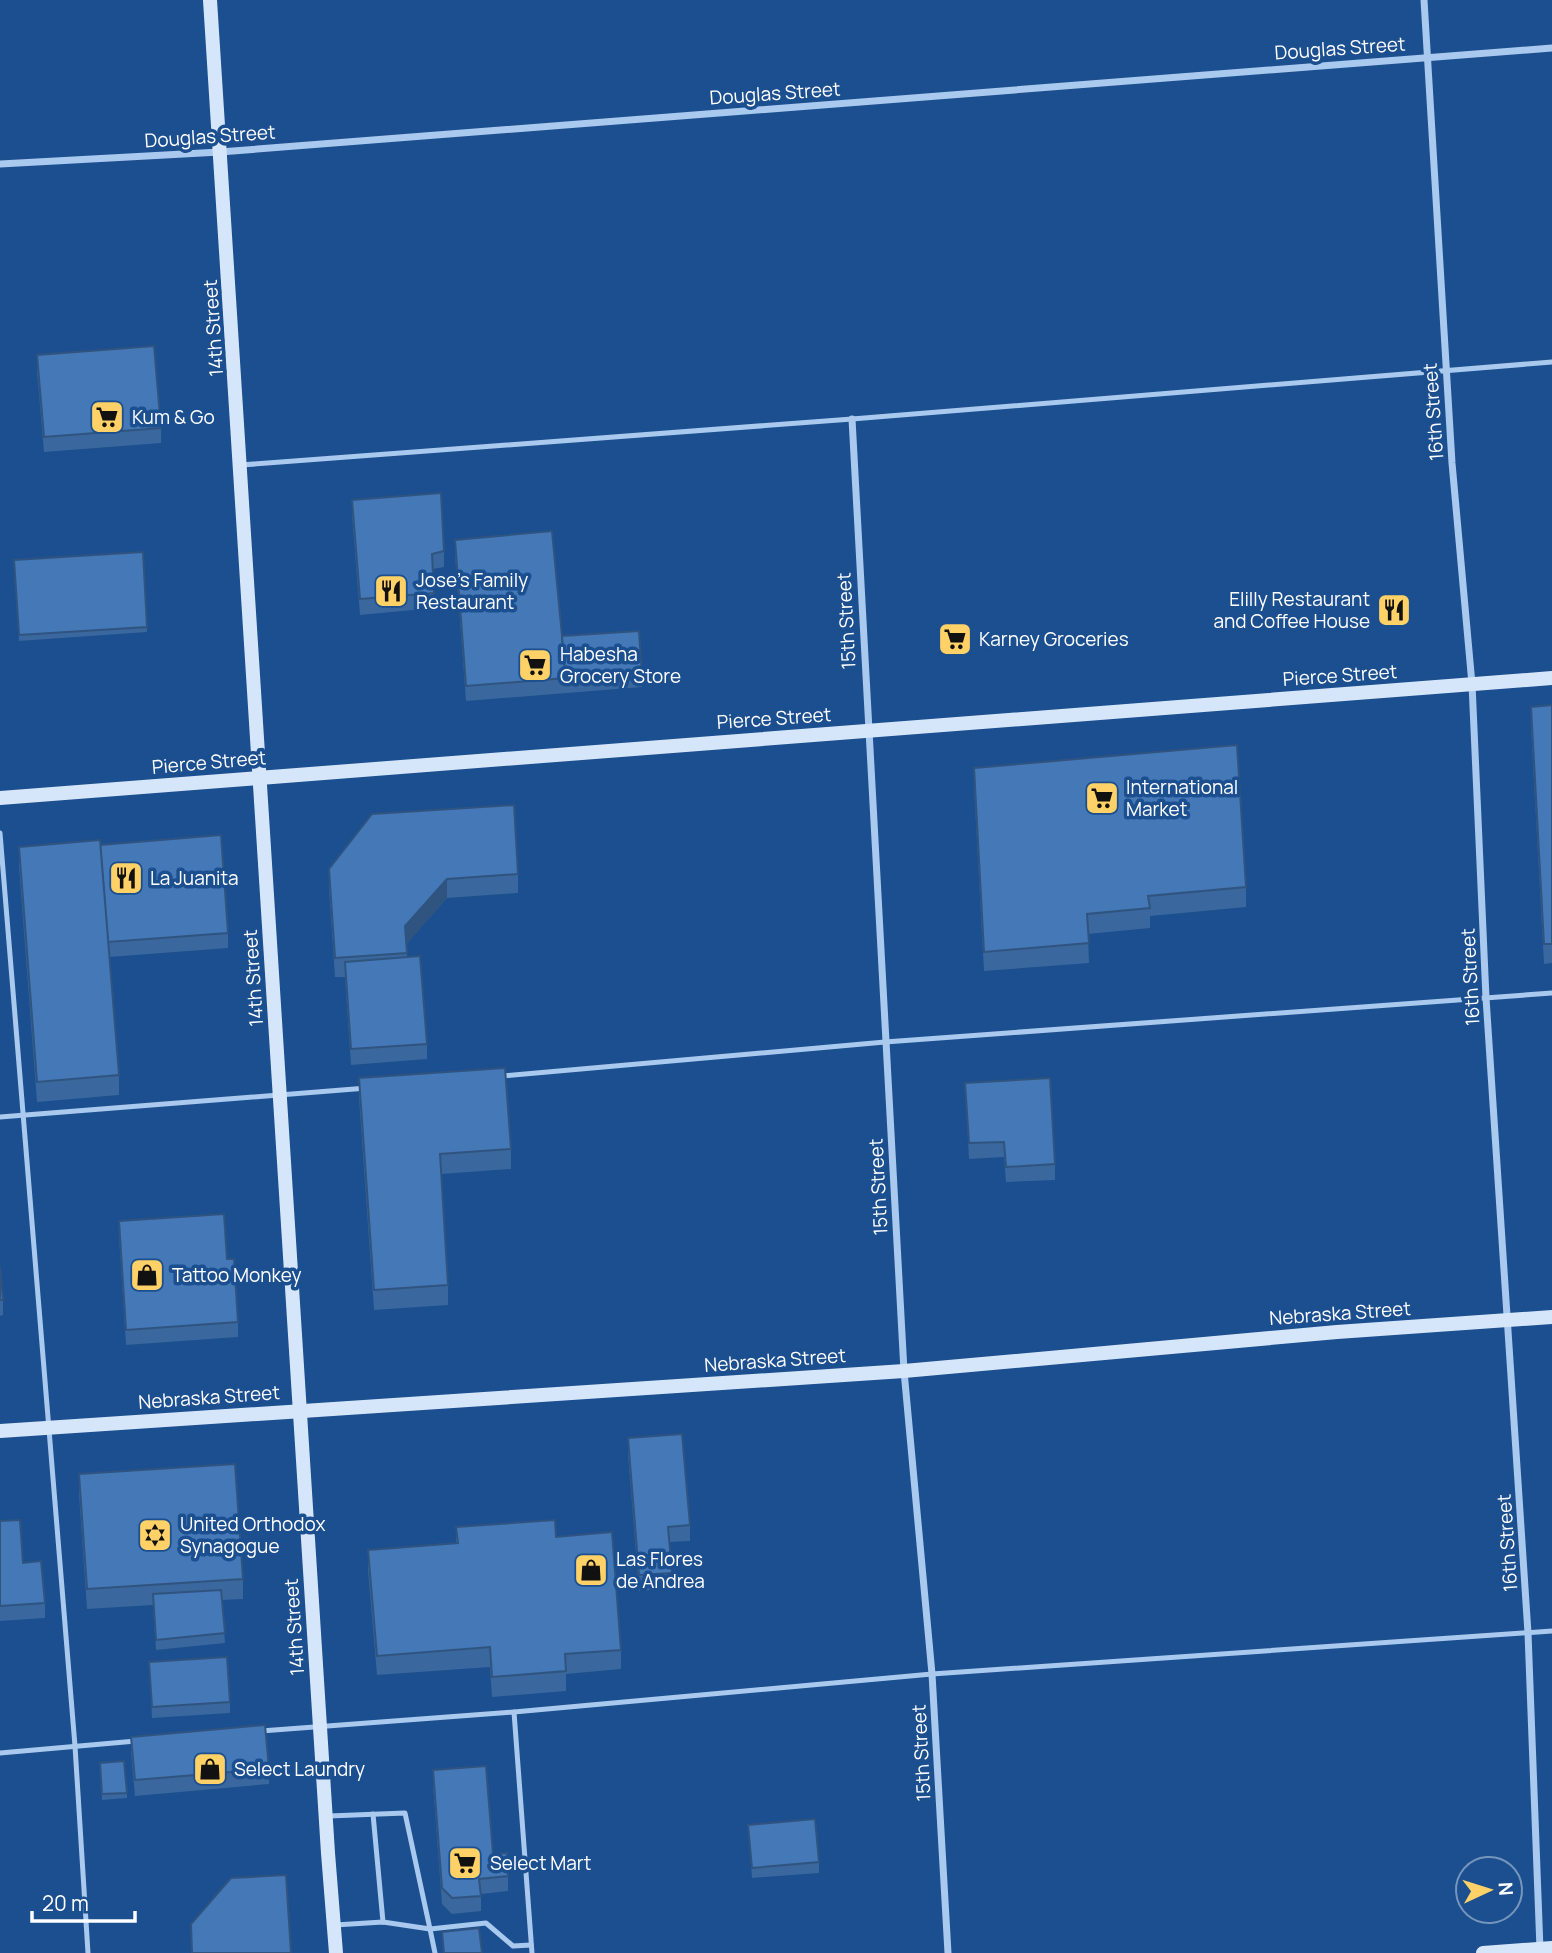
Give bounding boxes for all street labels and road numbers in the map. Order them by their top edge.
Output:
street label: Douglas Street [1274,30,1406,66]
street label: Douglas Street [709,75,841,111]
street label: Douglas Street [144,118,276,154]
street label: 14th Street [197,279,229,377]
street label: 16th Street [1417,362,1449,462]
street label: 15th Street [830,572,862,670]
street label: Pierce Street [1282,658,1398,692]
street label: Pierce Street [716,701,832,735]
street label: Pierce Street [151,744,267,780]
street label: 16th Street [1454,928,1486,1026]
street label: 14th Street [237,929,269,1027]
street label: 15th Street [862,1138,894,1236]
street label: Nebraska Street [1268,1295,1412,1331]
street label: Nebraska Street [703,1342,847,1378]
street label: Nebraska Street [137,1379,281,1415]
street label: 16th Street [1491,1493,1523,1593]
street label: 14th Street [278,1578,310,1676]
street label: 15th Street [905,1704,937,1802]

